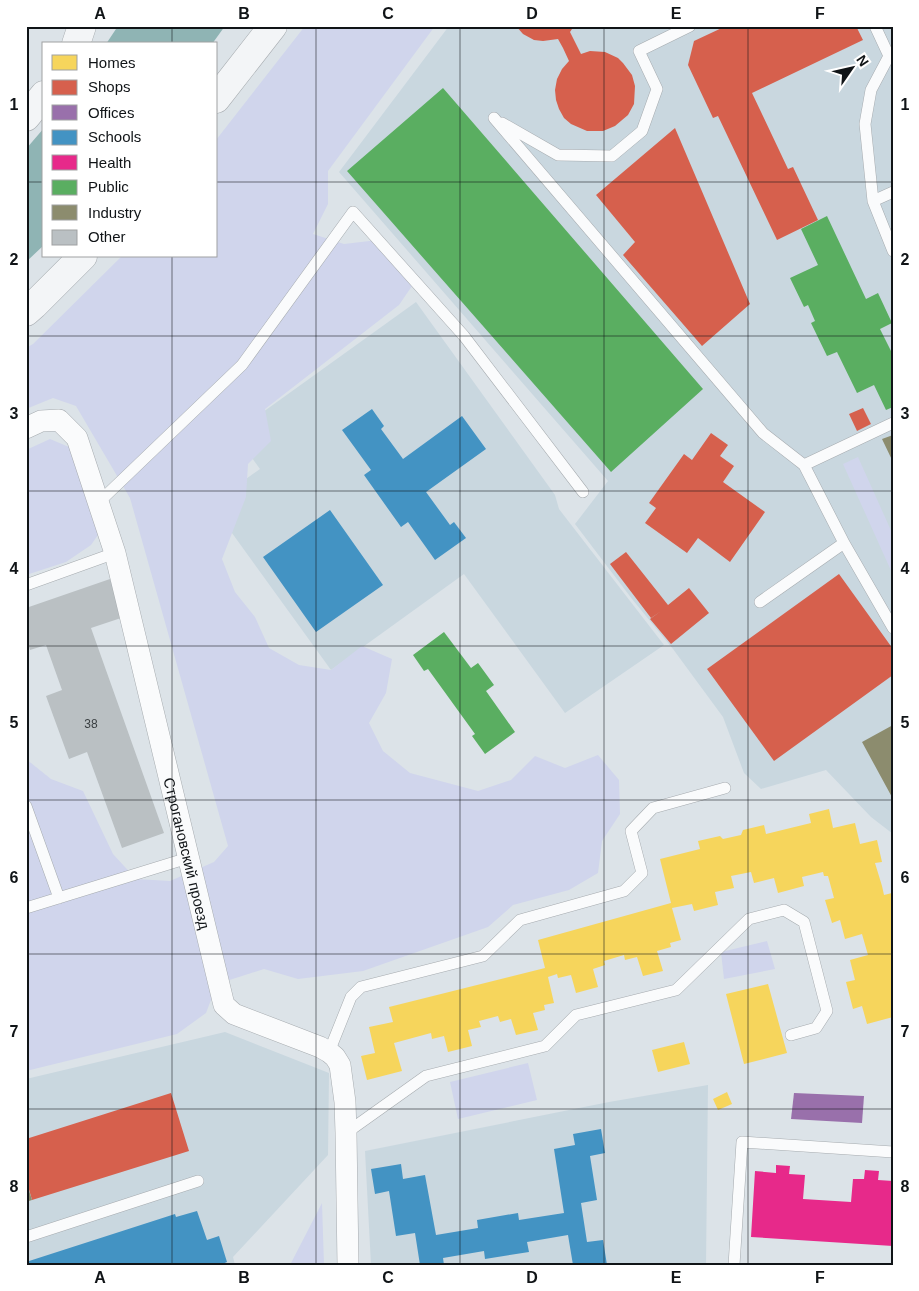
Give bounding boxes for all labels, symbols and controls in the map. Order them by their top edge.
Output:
text: A [94,5,106,22]
text: B [238,5,250,22]
text: C [382,5,394,22]
text: D [526,5,538,22]
text: E [671,5,682,22]
text: F [815,5,825,22]
legend [42,42,218,258]
north arrow [826,42,876,92]
text: N [853,52,872,69]
text: Homes [88,54,136,71]
text: Shops [88,78,131,95]
text: 1 [10,96,19,113]
text: 1 [901,96,910,113]
text: Offices [88,104,134,121]
text: Schools [88,128,141,145]
text: Health [88,154,131,171]
text: Public [88,178,129,195]
text: Industry [88,204,142,221]
text: Other [88,228,126,245]
text: 2 [10,251,19,268]
text: 2 [901,251,910,268]
text: 3 [10,405,19,422]
text: 3 [901,405,910,422]
text: 4 [10,560,19,577]
text: 4 [901,560,910,577]
text: 5 [10,714,19,731]
text: 5 [901,714,910,731]
house number: 38 [84,717,98,731]
street label: Строгановский проезд [161,776,214,931]
text: 6 [10,869,19,886]
text: 6 [901,869,910,886]
text: 7 [10,1023,19,1040]
text: 7 [901,1023,910,1040]
text: 8 [10,1178,19,1195]
text: 8 [901,1178,910,1195]
text: A [94,1269,106,1286]
text: B [238,1269,250,1286]
text: C [382,1269,394,1286]
text: D [526,1269,538,1286]
text: E [671,1269,682,1286]
text: F [815,1269,825,1286]

